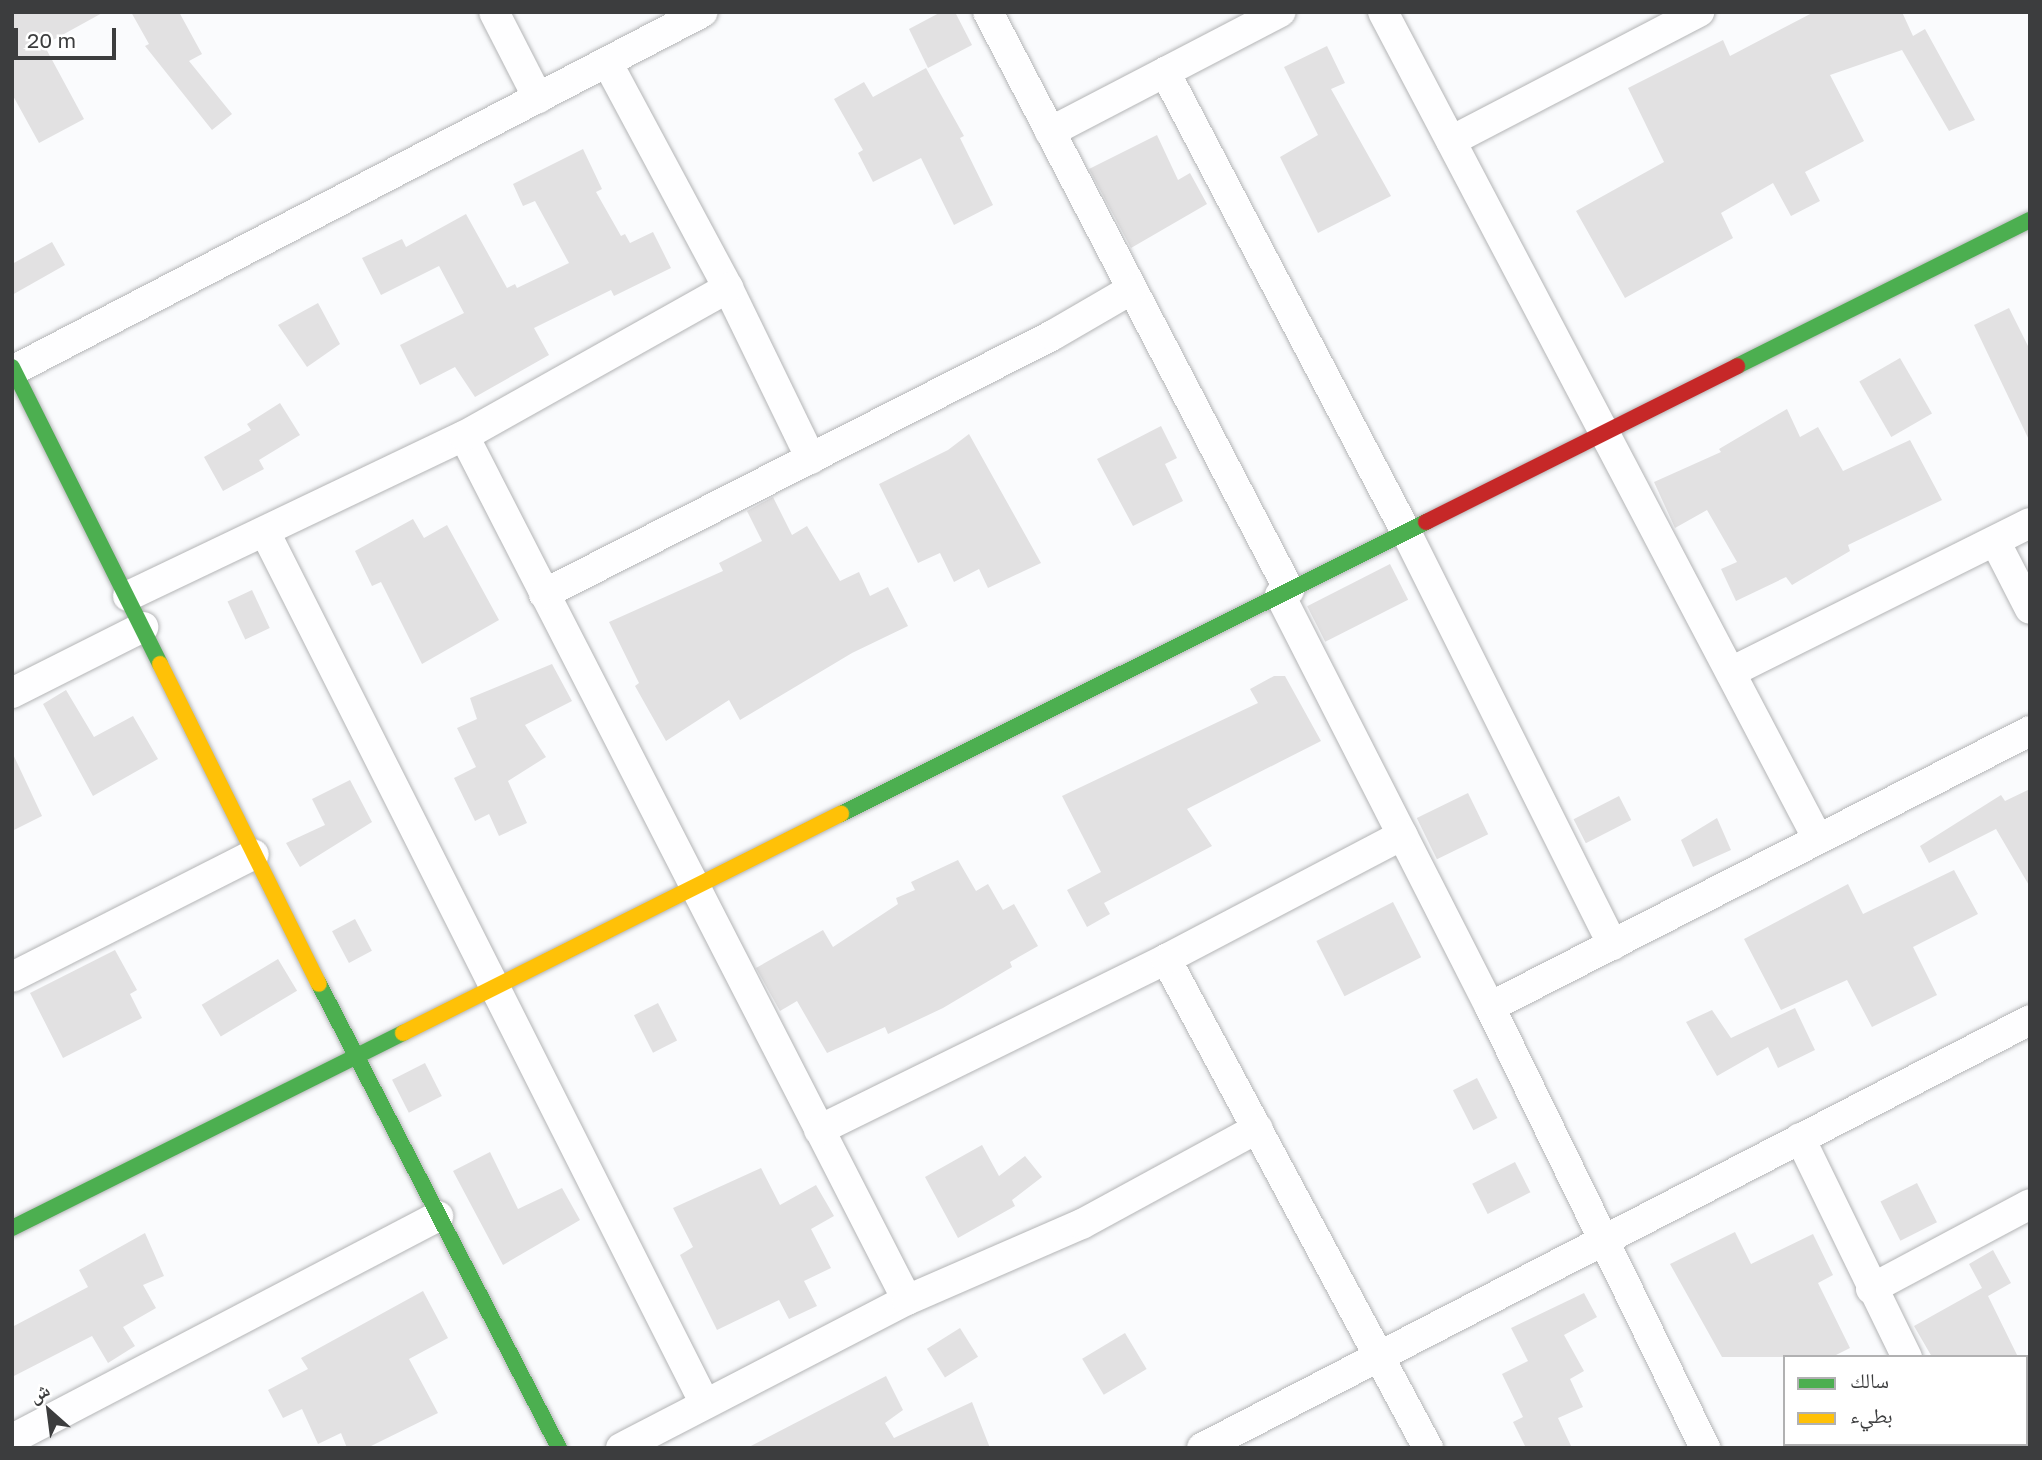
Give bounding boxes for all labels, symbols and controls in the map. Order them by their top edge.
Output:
scale bar [18,14,119,58]
text: 20 m [27,27,76,53]
legend [1783,1355,2028,1446]
text: سالك [1850,1367,1889,1393]
north arrow [14,1376,84,1446]
text: ش [25,1377,53,1407]
text: بطيء [1850,1402,1893,1428]

